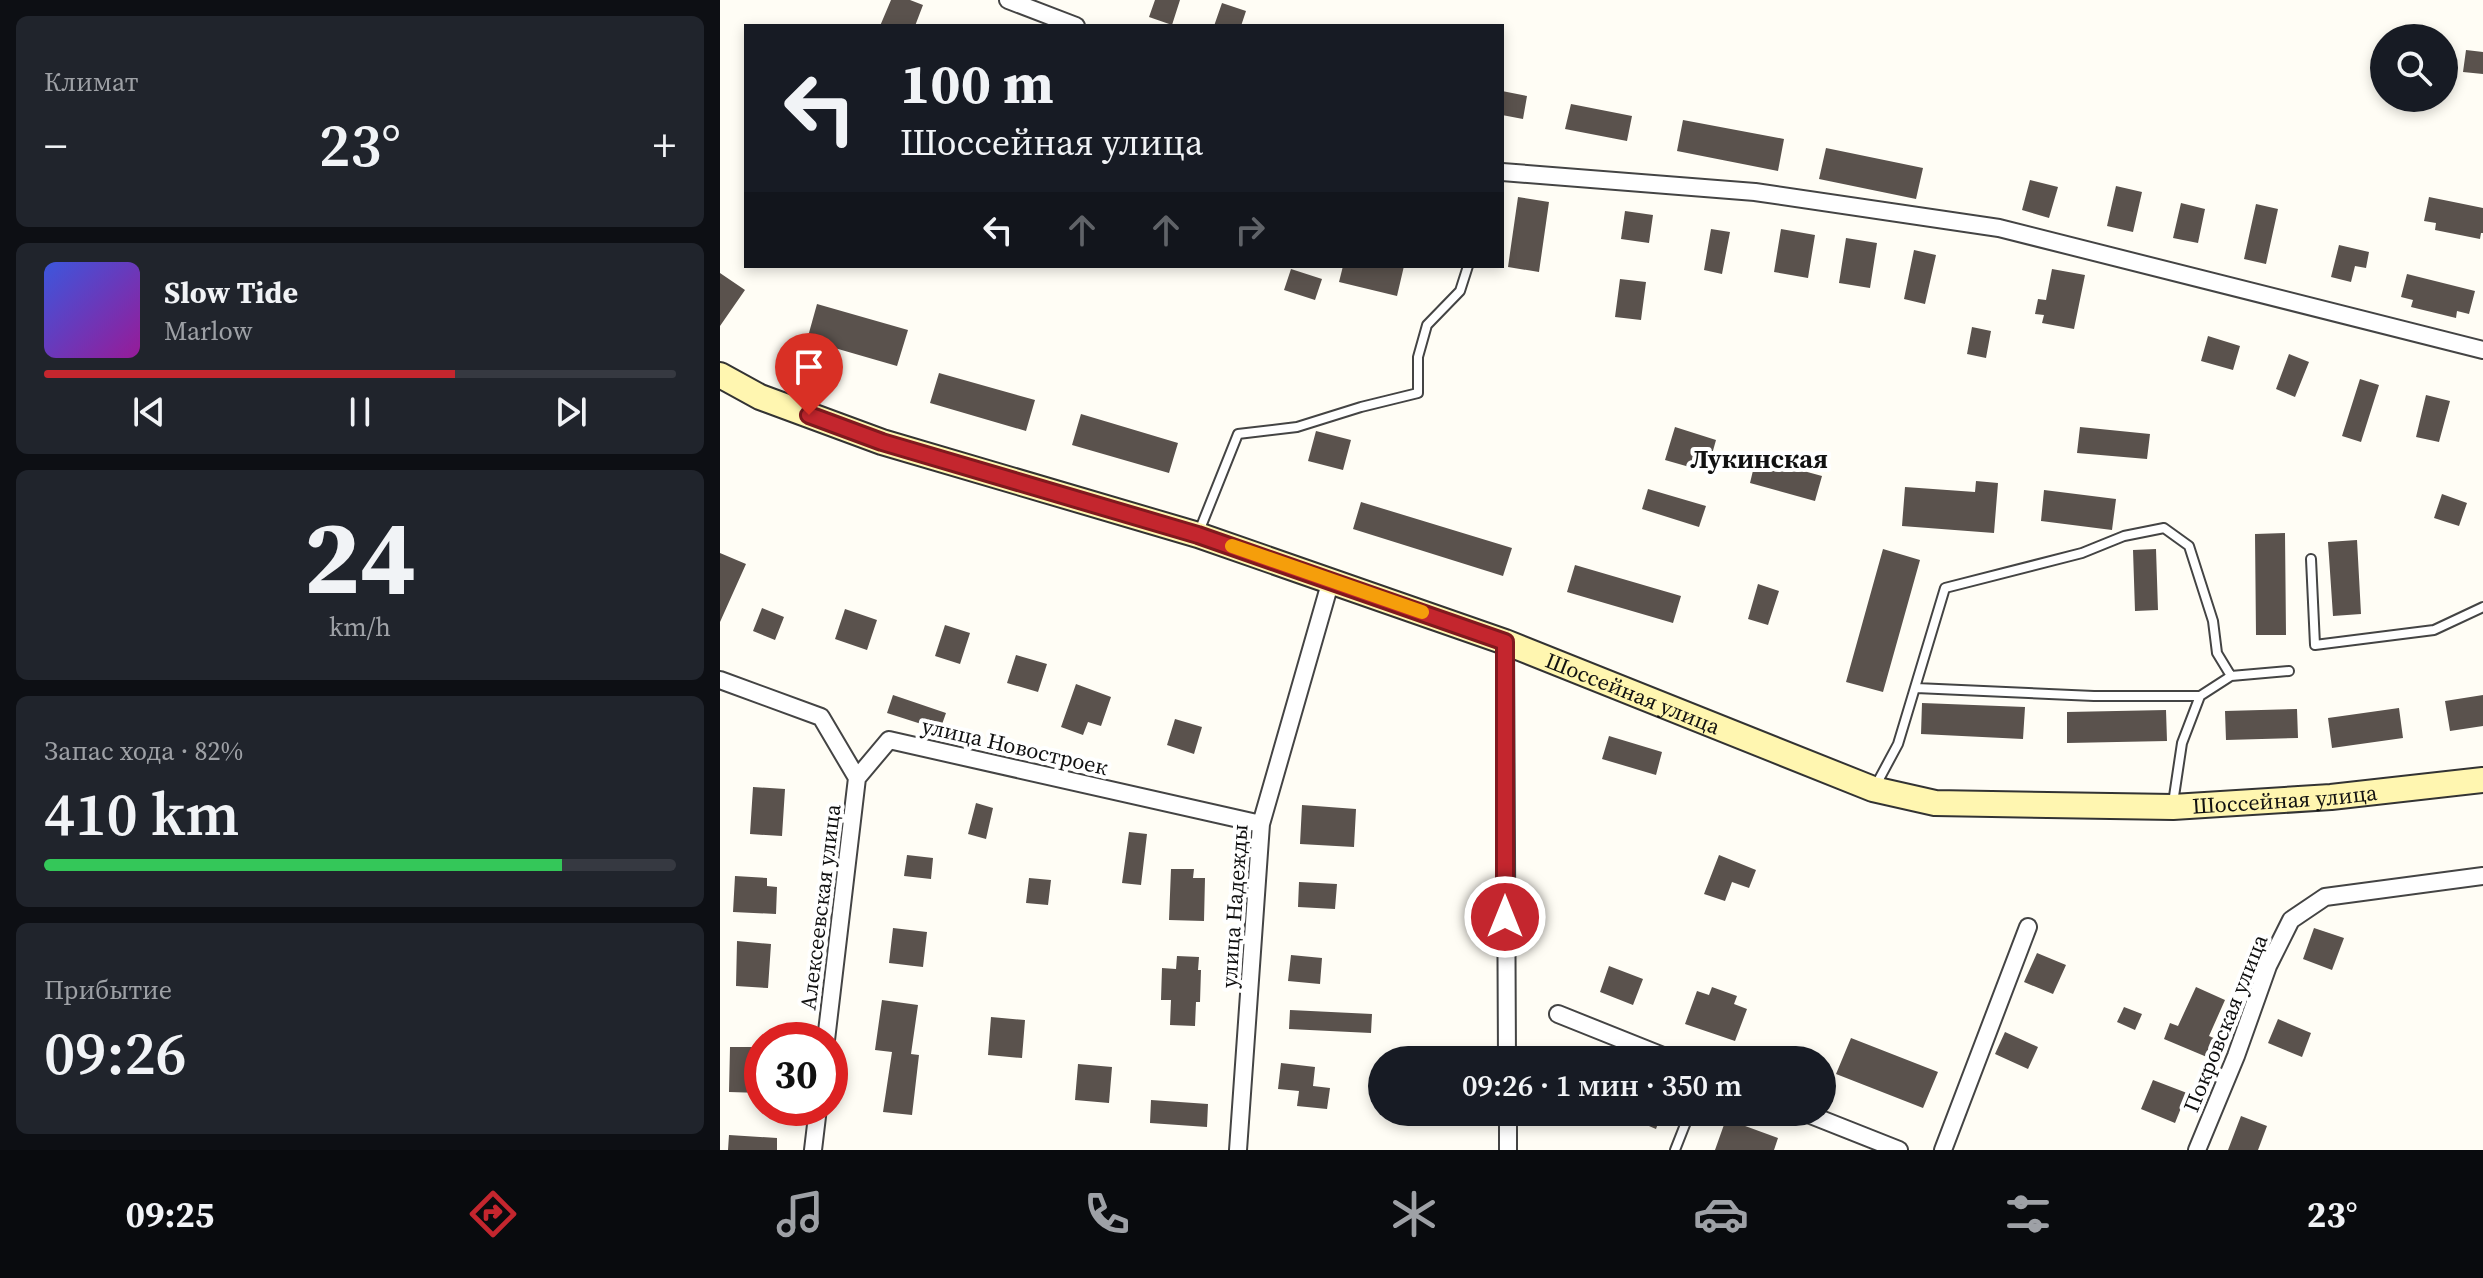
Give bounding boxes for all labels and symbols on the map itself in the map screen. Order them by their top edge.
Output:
pin [775,333,843,415]
district label: Лукинская [1690,441,1828,477]
street label: Шоссейная улица [1541,645,1725,742]
street label: улица Новостроек [919,710,1111,782]
street label: Шоссейная улица [2191,777,2380,821]
street label: Алексеевская улица [792,802,848,1012]
street label: улица Надежды [1213,823,1255,989]
position arrow [1463,875,1547,959]
street label: Покровская улица [2176,929,2275,1116]
speed limit sign: 30 [744,1022,848,1126]

